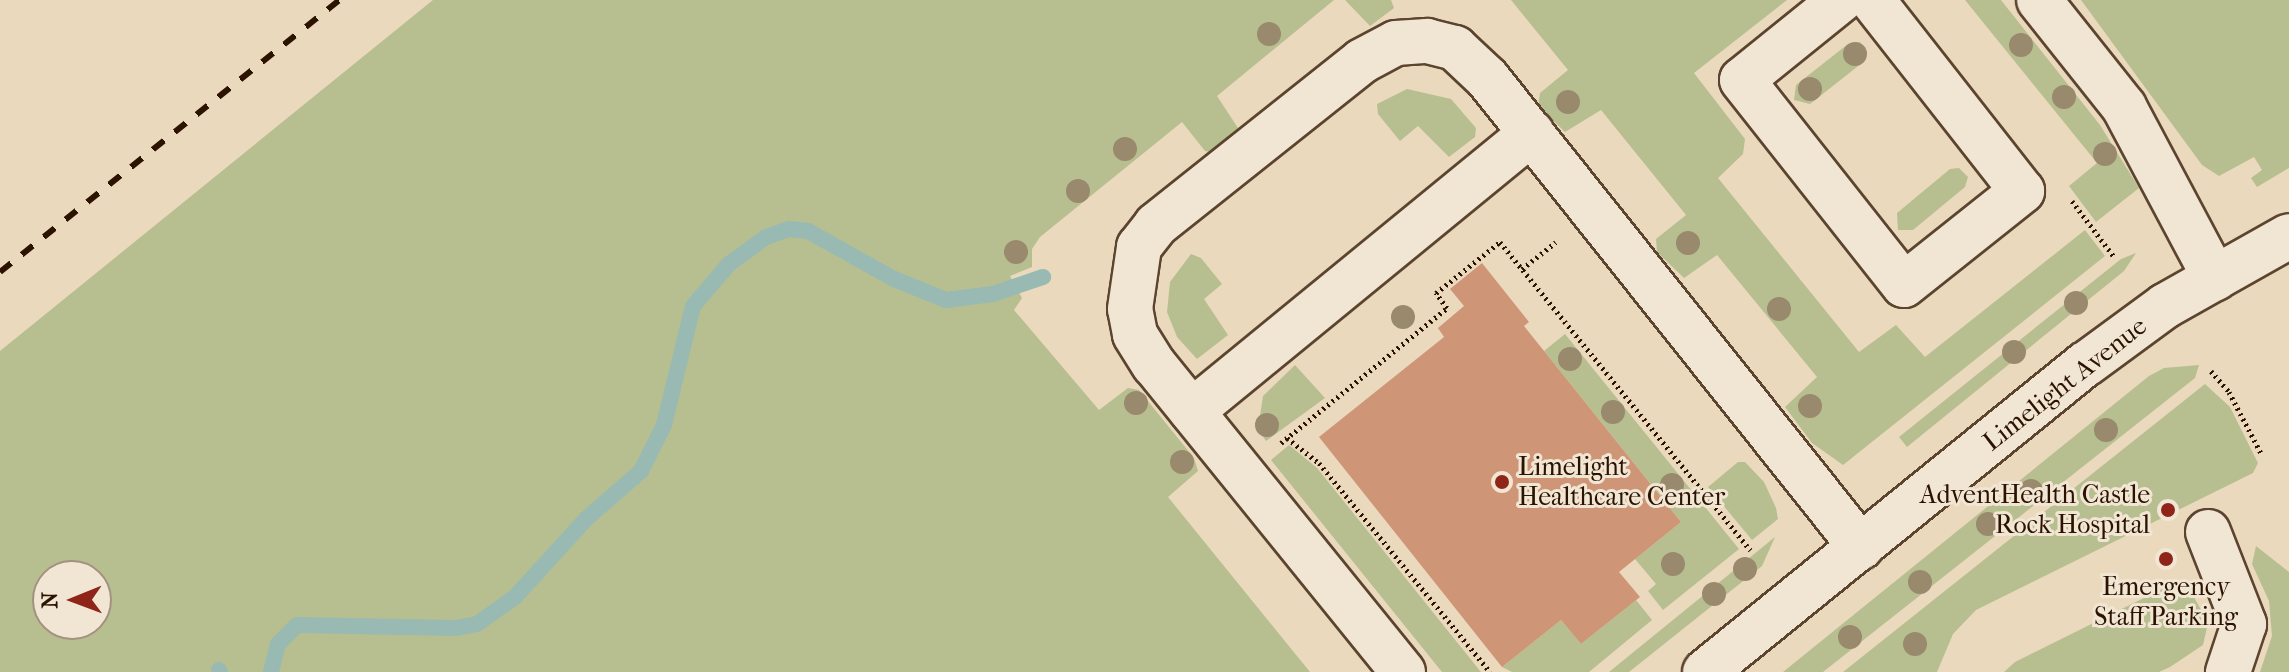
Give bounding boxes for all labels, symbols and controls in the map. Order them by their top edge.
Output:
street label: Limelight Avenue [1977,310,2153,458]
place label: Limelight Healthcare Center [1518,451,1725,512]
marker: Limelight Healthcare Center [1493,473,1511,491]
place label: AdventHealth Castle Rock Hospital [1920,479,2150,540]
marker: AdventHealth Castle Rock Hospital [2157,499,2179,521]
marker: Emergency Staff Parking [2157,550,2175,568]
north arrow [32,560,112,640]
place label: Emergency Staff Parking [2094,571,2238,632]
text: N [37,592,63,609]

